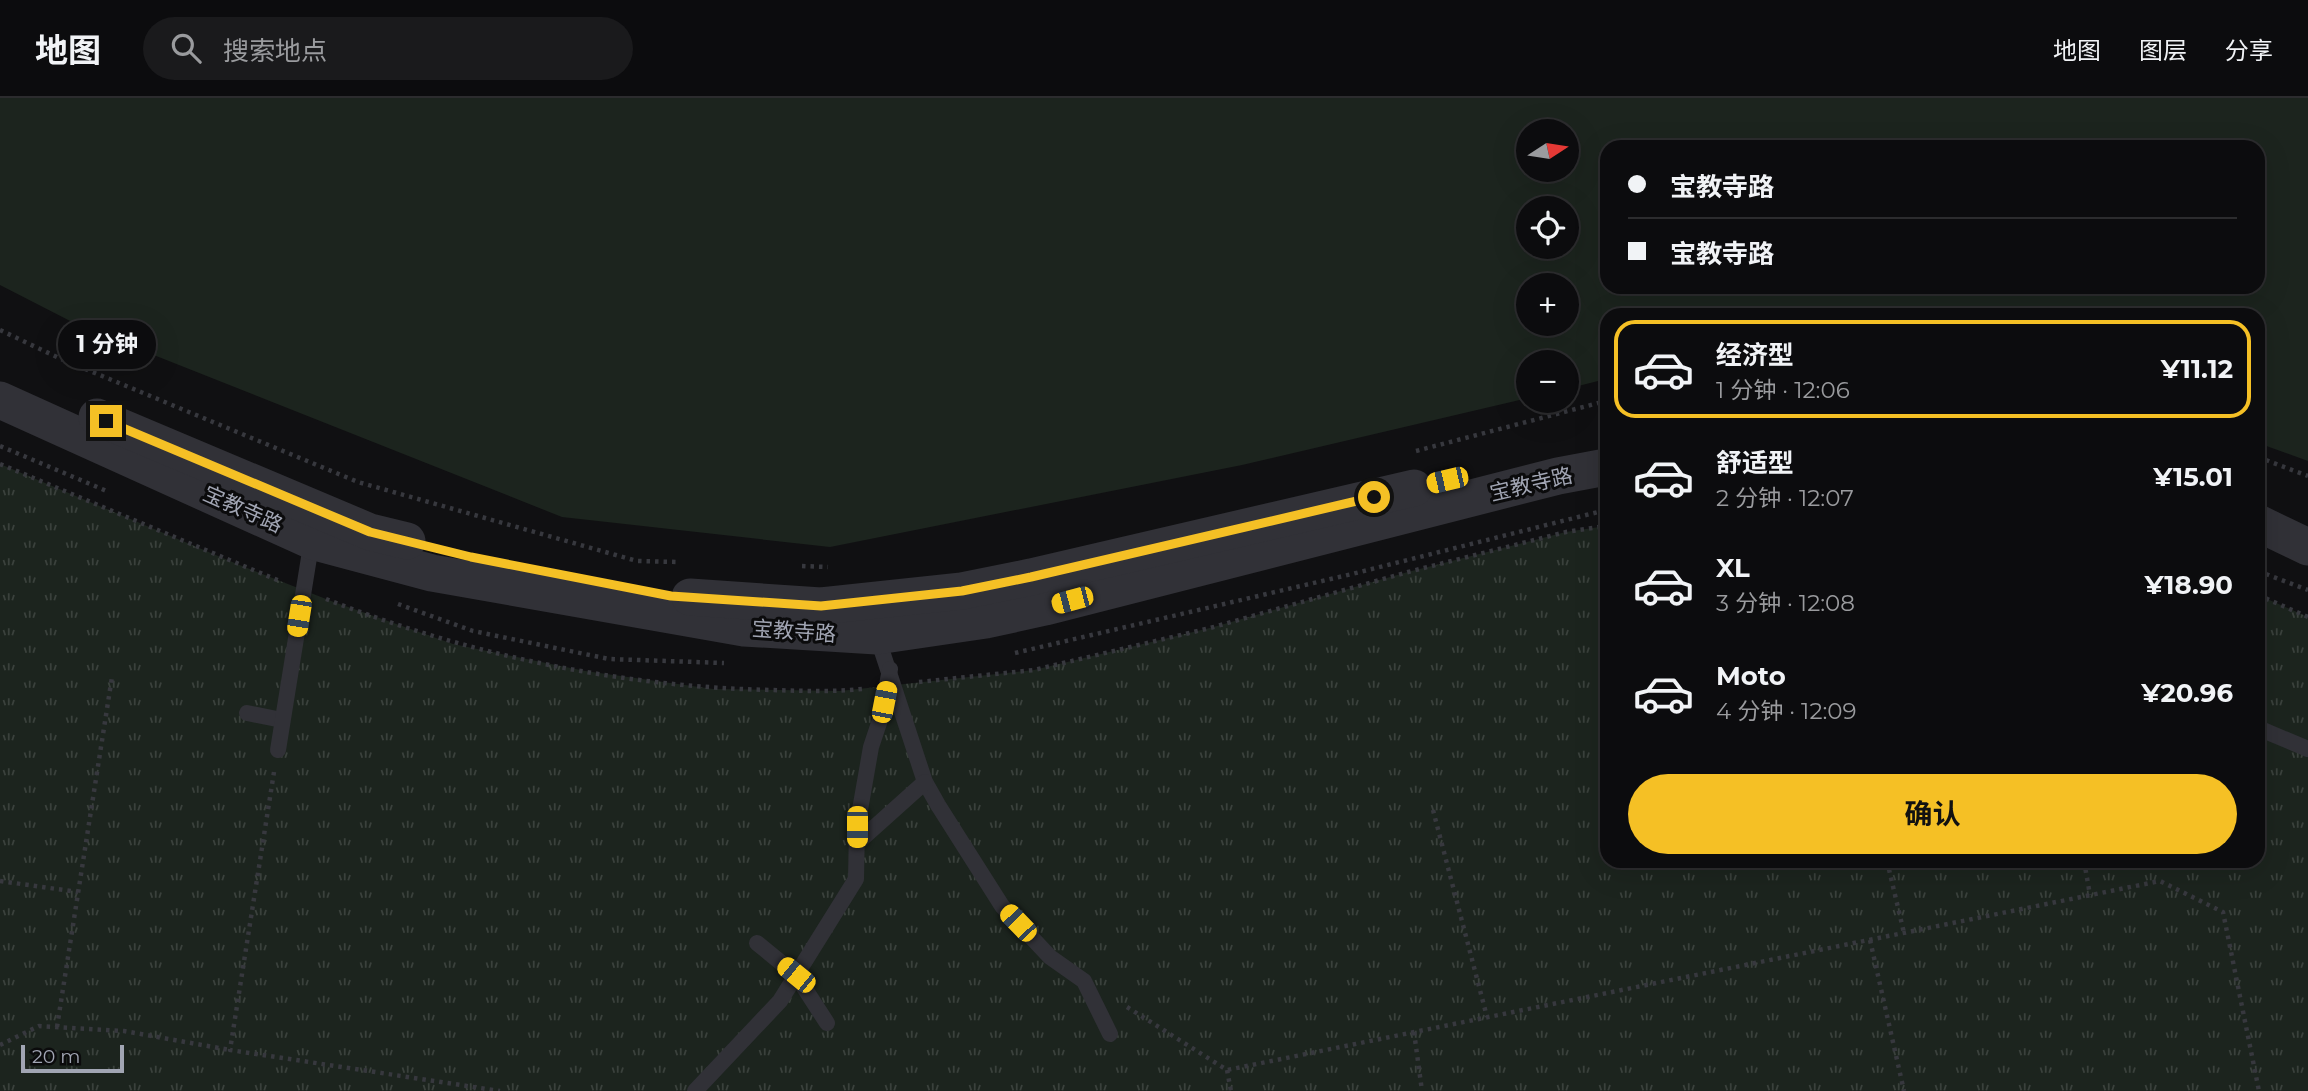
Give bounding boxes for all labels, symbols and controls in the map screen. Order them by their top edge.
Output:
search box [143,17,633,80]
icon: search [167,29,205,67]
text: 地图 [35,30,101,70]
text: 搜索地点 [223,35,327,67]
text: 地图 [2053,36,2101,65]
text: 图层 [2139,36,2187,65]
text: 分享 [2225,36,2273,65]
north arrow [1516,119,1578,182]
map controls [1516,119,1579,413]
text: 宝教寺路 [1670,171,1774,203]
button: locate [1516,196,1579,259]
text: 宝教寺路 [1670,238,1774,270]
button: + [1516,273,1579,336]
callout: 1 分钟 [57,320,155,368]
text: 1 分钟 [76,330,138,358]
icon: car [1632,338,1695,401]
text: 经济型 [1716,339,1794,371]
button: − [1516,350,1579,413]
text: ¥11.12 [2161,353,2233,385]
text: 1 分钟 · 12:06 [1716,376,1850,404]
route end [90,405,122,437]
icon: car [1632,446,1695,509]
text: 舒适型 [1716,447,1794,479]
text: ¥15.01 [2153,461,2233,493]
street label: 宝教寺路 [1487,462,1575,506]
car [1425,465,1470,495]
street label: 宝教寺路 [200,480,286,538]
route start [1358,481,1390,513]
text: 2 分钟 · 12:07 [1716,484,1854,512]
text: XL [1716,552,1750,584]
icon: car [1632,554,1695,617]
text: ¥18.90 [2144,569,2233,601]
car [1049,584,1096,616]
text: 3 分钟 · 12:08 [1716,589,1855,617]
car [286,594,313,638]
street label: 宝教寺路 [751,616,837,646]
text: Moto [1716,660,1786,692]
icon: car [1632,662,1695,725]
text: ¥20.96 [2141,677,2233,709]
car [870,679,899,725]
text: 4 分钟 · 12:09 [1716,697,1857,725]
button: 确认 [1628,774,2237,854]
car [847,806,868,848]
car [996,901,1041,945]
car [774,954,819,996]
scale bar [21,1042,124,1074]
text: 20 m [32,1045,80,1068]

